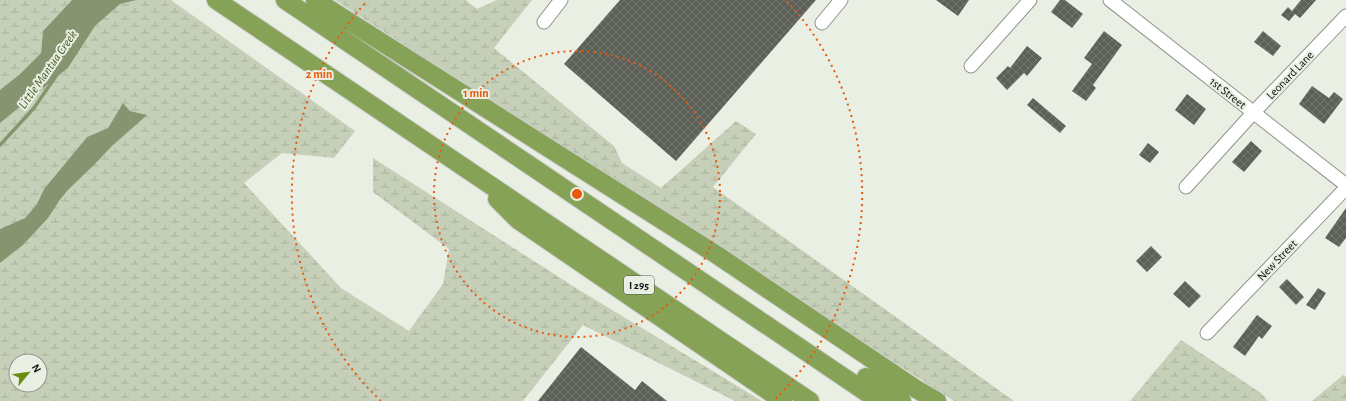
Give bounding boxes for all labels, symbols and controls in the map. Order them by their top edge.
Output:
water label: Little Mantua Creek [16,28,80,111]
street label: Leonard Lane [1264,49,1316,101]
text: 2 min [306,68,332,80]
street label: 1st Street [1208,75,1249,111]
text: 1 min [463,87,489,99]
centre of rings [570,187,584,201]
street label: New Street [1255,237,1299,283]
road number: I 295 [624,276,654,294]
north arrow [8,353,48,393]
text: N [30,362,43,374]

